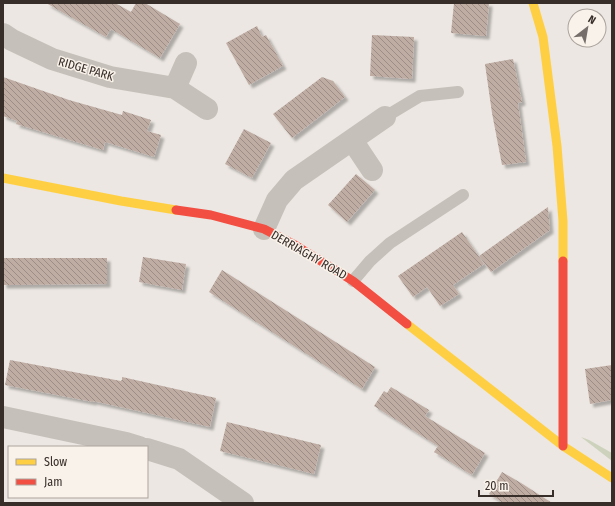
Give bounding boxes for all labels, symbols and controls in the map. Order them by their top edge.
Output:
north arrow [567,8,607,48]
text: N [586,13,598,27]
street label: RIDGE PARK [57,54,116,84]
street label: DERRIAGHY ROAD [269,228,349,282]
legend [8,446,148,498]
text: Slow [44,455,67,469]
scale bar [479,472,553,498]
text: Jam [44,475,62,489]
text: 20 m [485,479,509,493]

